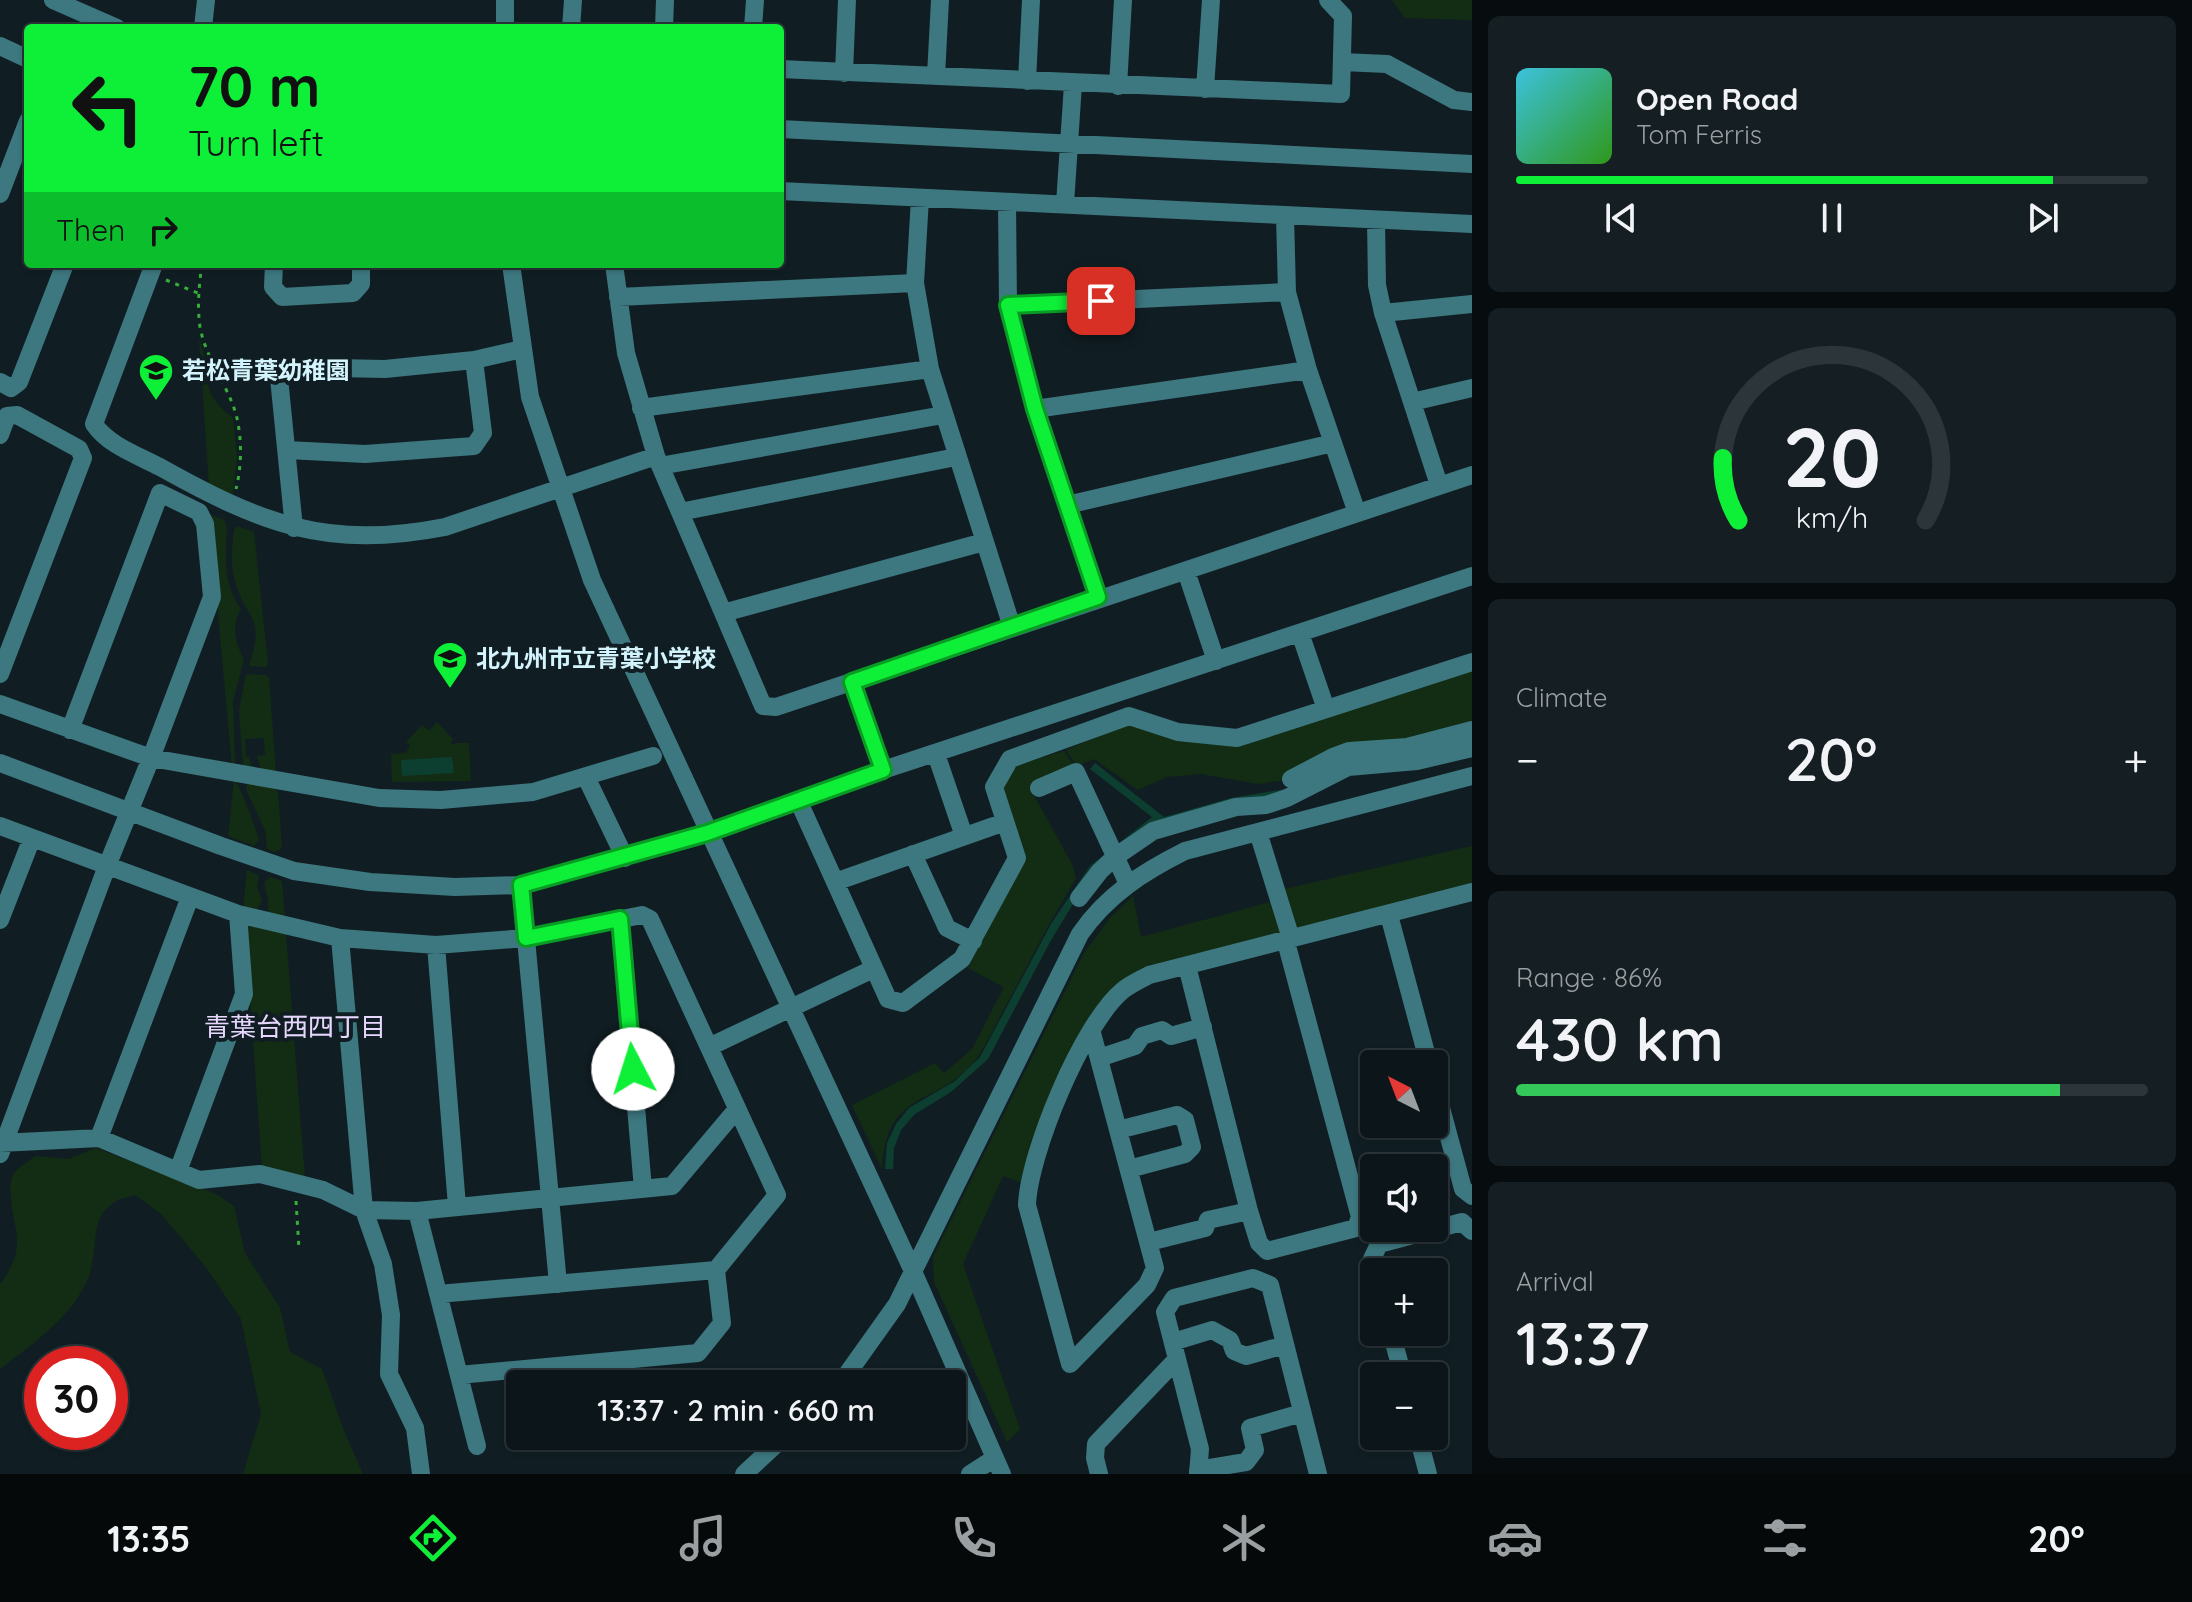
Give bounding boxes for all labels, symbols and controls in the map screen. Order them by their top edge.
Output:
text: 70 m [188,51,320,121]
icon: left [56,56,160,160]
text: Open Road [1636,80,1798,118]
text: Tom Ferris [1636,118,1762,151]
text: Turn left [188,120,324,165]
icon: previous [1599,196,1643,240]
icon: pause [1810,196,1854,240]
icon: next [2021,196,2065,240]
icon: right [141,208,185,252]
text: Then [56,211,125,249]
pin [1067,267,1135,335]
icon: arrive [1079,279,1123,323]
school or university icon: 若松青葉幼稚園 [137,352,175,402]
place label: 若松青葉幼稚園 [182,355,350,385]
text: 20 [1783,404,1881,508]
text: km/h [1796,500,1868,536]
school or university icon: 北九州市立青葉小学校 [431,640,469,690]
place label: 北九州市立青葉小学校 [476,643,716,673]
text: Climate [1516,681,1607,714]
text: 20° [1785,721,1877,796]
text: − [1516,732,1539,787]
text: + [2123,732,2148,787]
text: Range · 86% [1516,961,1662,994]
text: 430 km [1516,1001,1724,1076]
district label: 青葉台西四丁目 [204,1010,386,1043]
position arrow [591,1027,675,1111]
north arrow [1360,1050,1448,1138]
map controls [1360,1050,1448,1450]
button: sound [1360,1154,1448,1242]
button: + [1360,1258,1448,1346]
text: Arrival [1516,1265,1594,1298]
text: 13:37 [1516,1305,1650,1380]
speed limit sign: 30 [24,1346,128,1450]
button: − [1360,1362,1448,1450]
text: 13:37 · 2 min · 660 m [597,1391,875,1429]
icon: directions [405,1510,461,1566]
icon: music [675,1510,731,1566]
icon: phone [946,1510,1002,1566]
icon: climate [1216,1510,1272,1566]
icon: car [1487,1510,1543,1566]
icon: filters [1757,1510,1813,1566]
text: 13:35 [107,1516,190,1561]
text: 20° [2028,1516,2085,1561]

